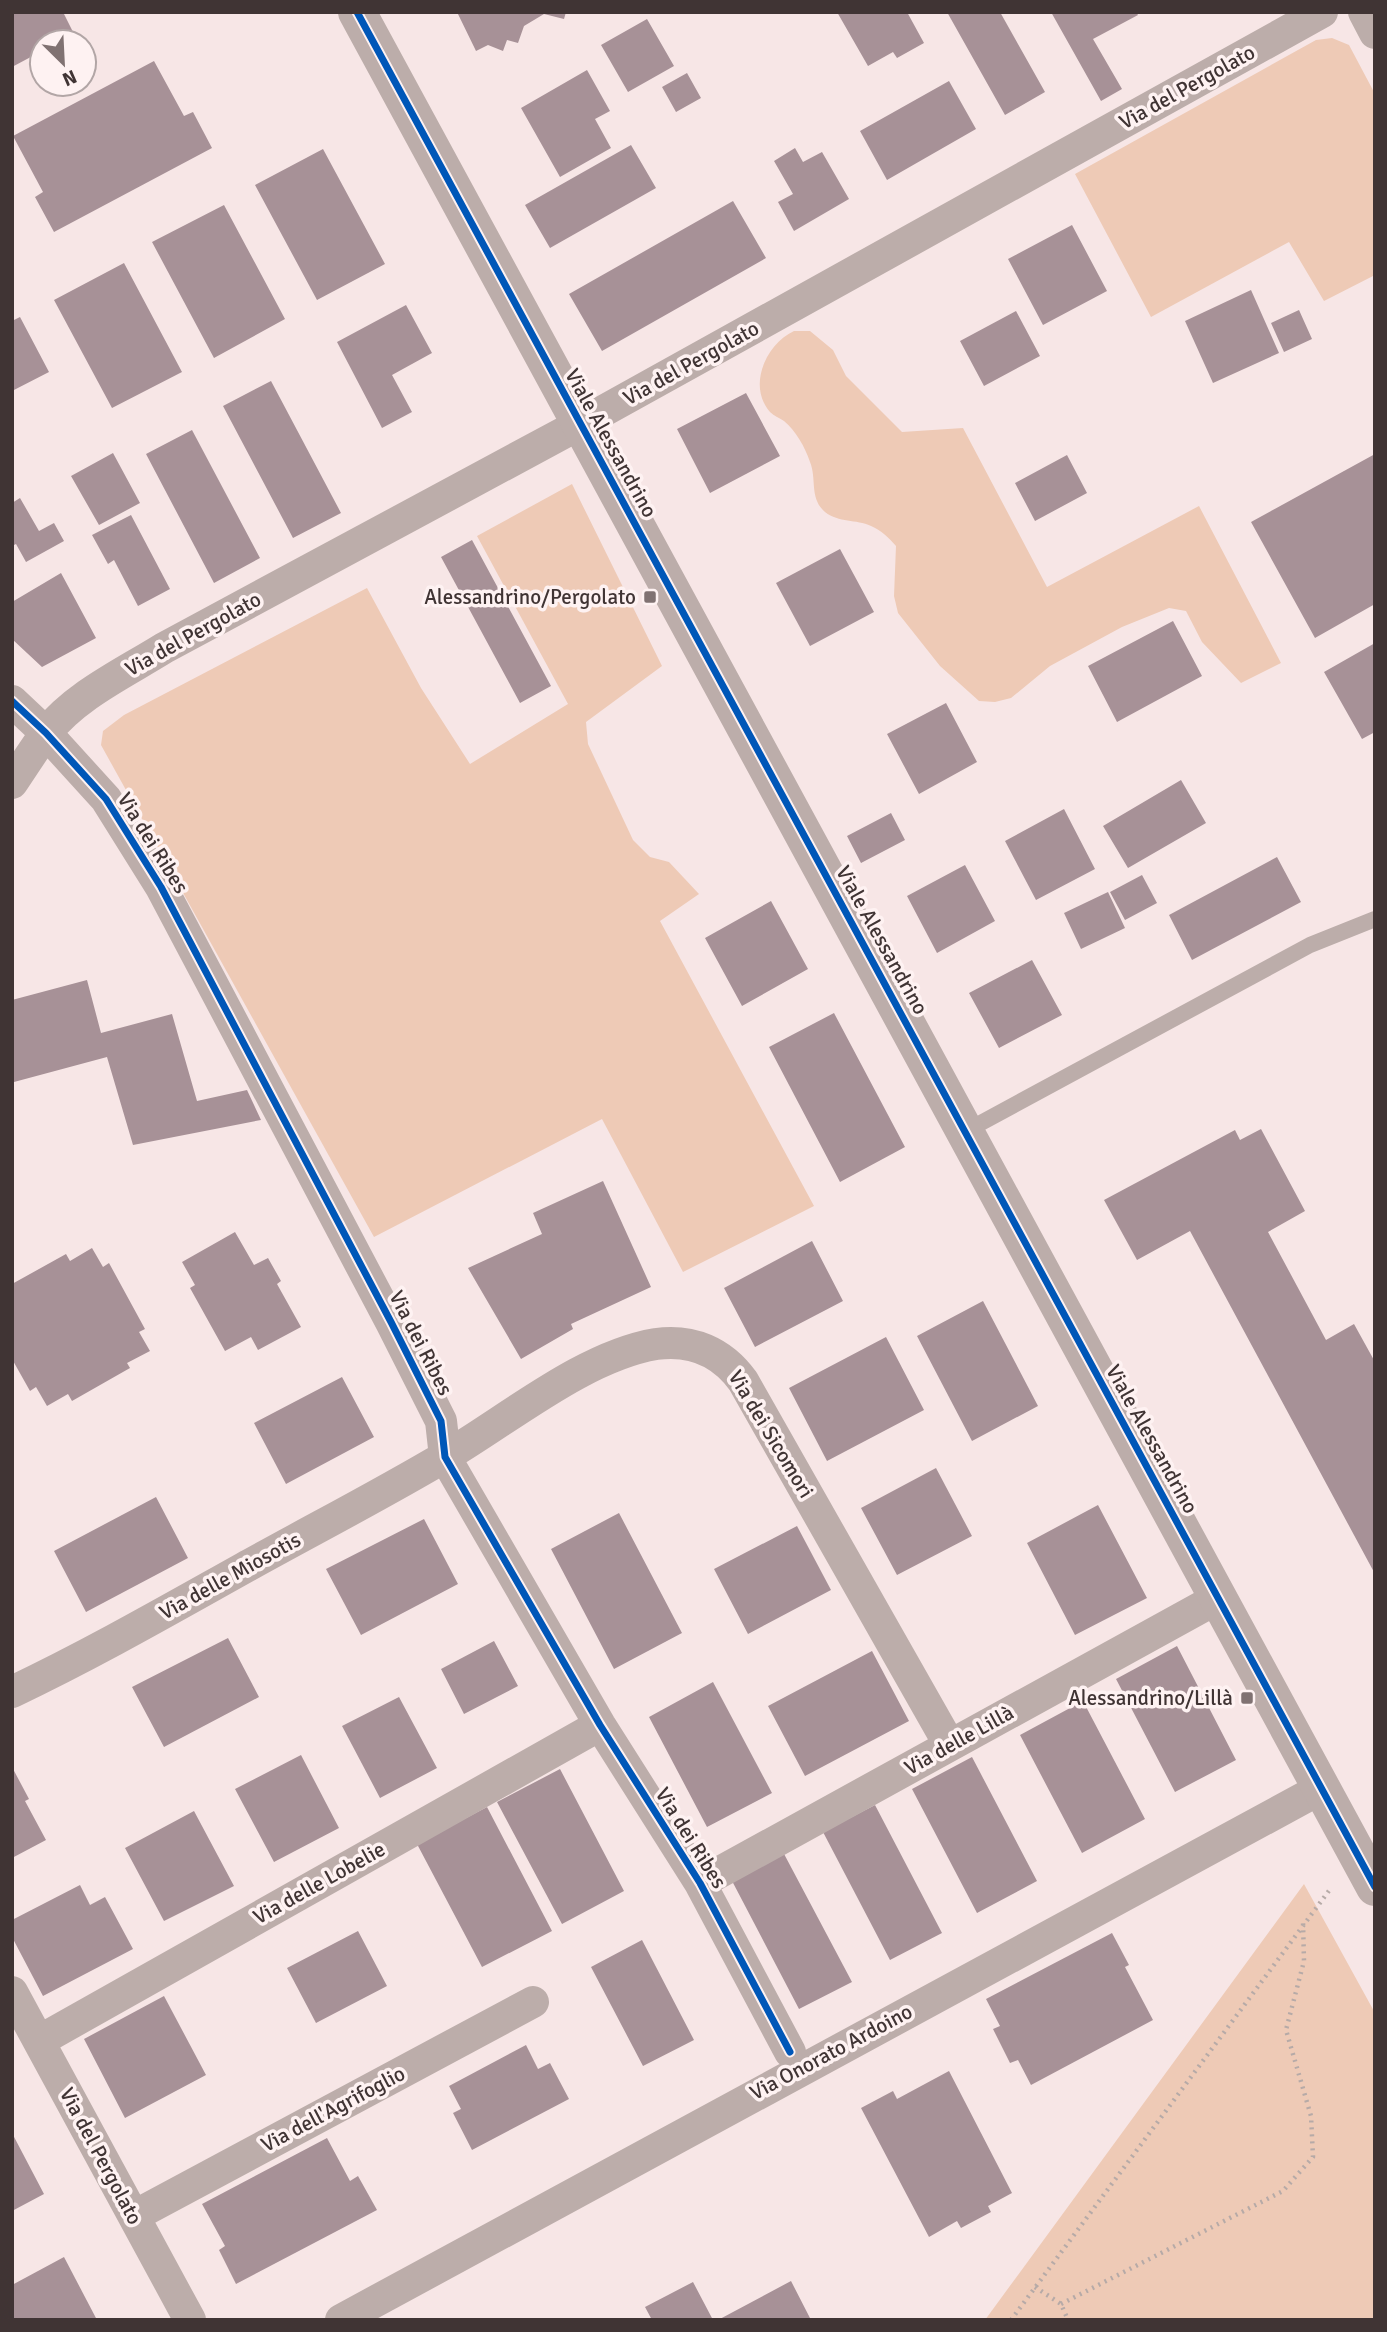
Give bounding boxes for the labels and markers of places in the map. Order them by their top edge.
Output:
place label: Alessandrino/Pergolato [424,584,636,610]
marker: Alessandrino/Pergolato [642,589,658,605]
place label: Alessandrino/Lillà [1068,1685,1233,1711]
marker: Alessandrino/Lillà [1239,1690,1255,1706]

